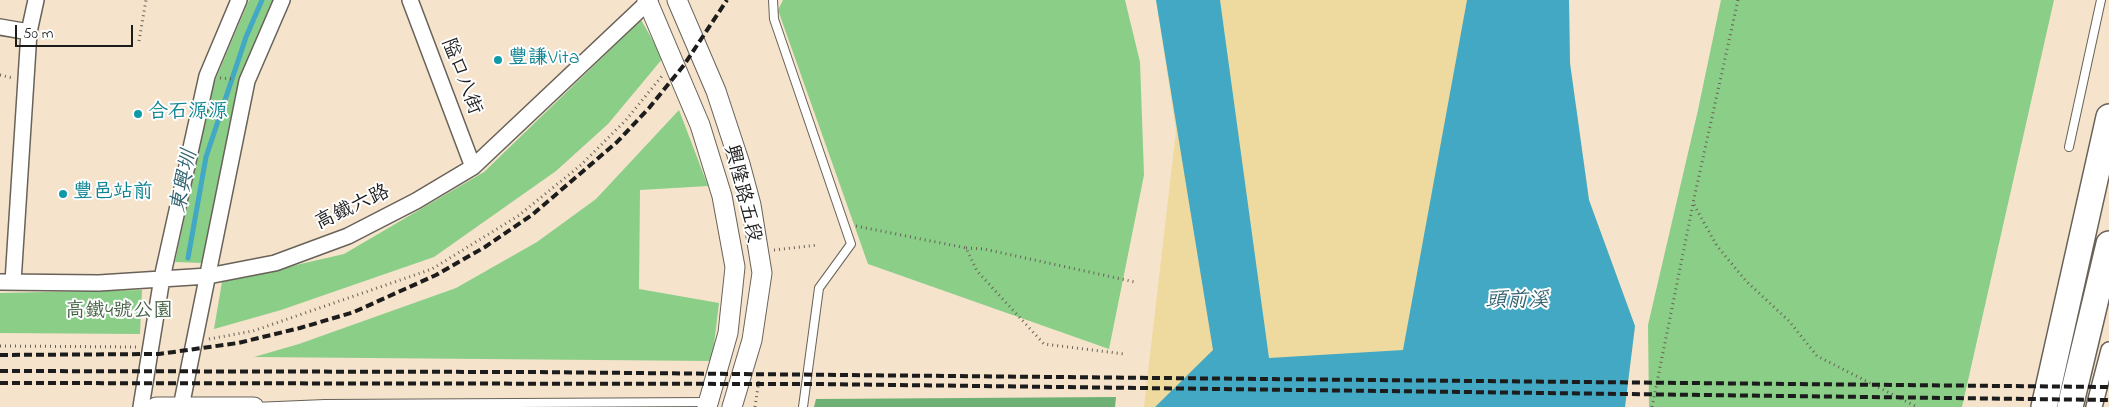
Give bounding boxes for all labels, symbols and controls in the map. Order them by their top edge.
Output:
scale bar [18,15,135,47]
text: 50 m [23,23,53,45]
street label: 隘口八街 [434,35,486,119]
place label: 豐謙Vita [508,48,580,72]
marker: 豐謙Vita [492,54,504,66]
place label: 合石源源 [148,102,228,126]
marker: 合石源源 [132,108,144,120]
street label: 興隆路五段 [717,143,765,245]
water label: 東興圳 [168,149,204,215]
street label: 高鐵六路 [312,181,394,237]
place label: 豐邑站前 [73,182,153,206]
marker: 豐邑站前 [57,188,69,200]
water label: 頭前溪 [1486,290,1548,316]
park label: 高鐵4號公園 [65,301,173,325]

